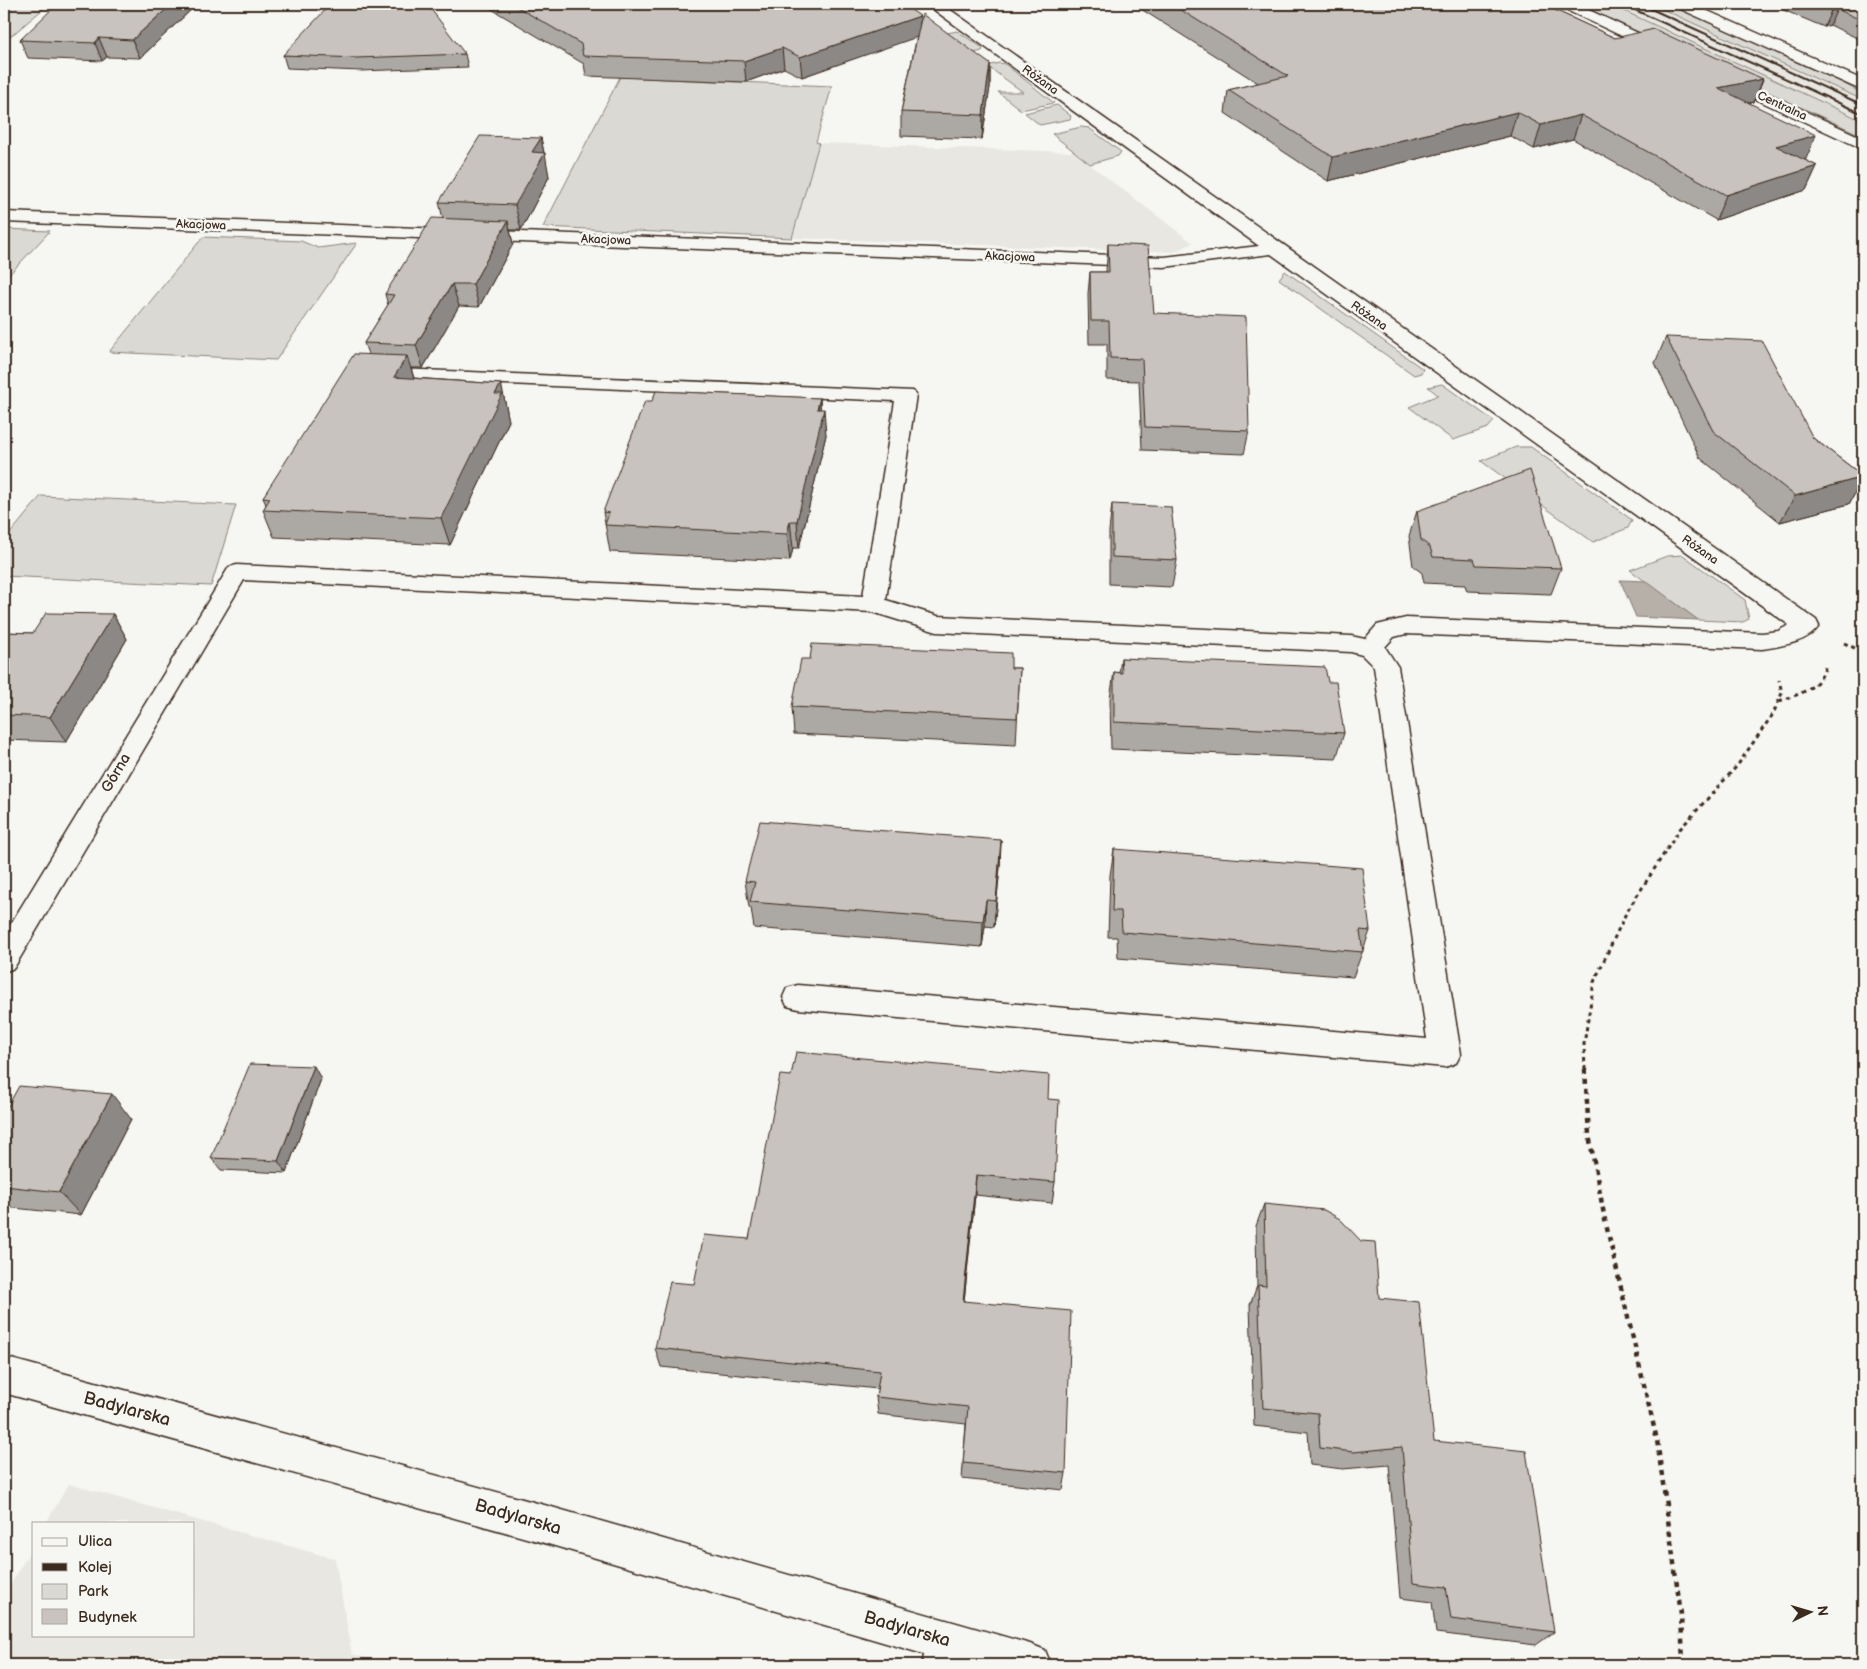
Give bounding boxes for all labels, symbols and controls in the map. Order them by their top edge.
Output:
street label: Różana [1019,62,1061,98]
street label: Centralna [1755,88,1809,124]
street label: Akacjowa [175,217,227,233]
street label: Akacjowa [580,232,632,248]
street label: Akacjowa [984,249,1036,265]
street label: Różana [1348,298,1390,334]
street label: Różana [1679,532,1721,568]
street label: Górna [97,750,135,796]
street label: Badylarska [81,1387,173,1431]
street label: Badylarska [472,1495,564,1539]
legend [32,1522,195,1636]
text: Ulica [78,1532,112,1551]
text: Kolej [78,1558,112,1577]
text: Park [78,1582,109,1601]
north arrow [1784,1586,1834,1636]
text: N [1814,1605,1831,1617]
street label: Badylarska [861,1607,953,1651]
text: Budynek [78,1608,137,1627]

